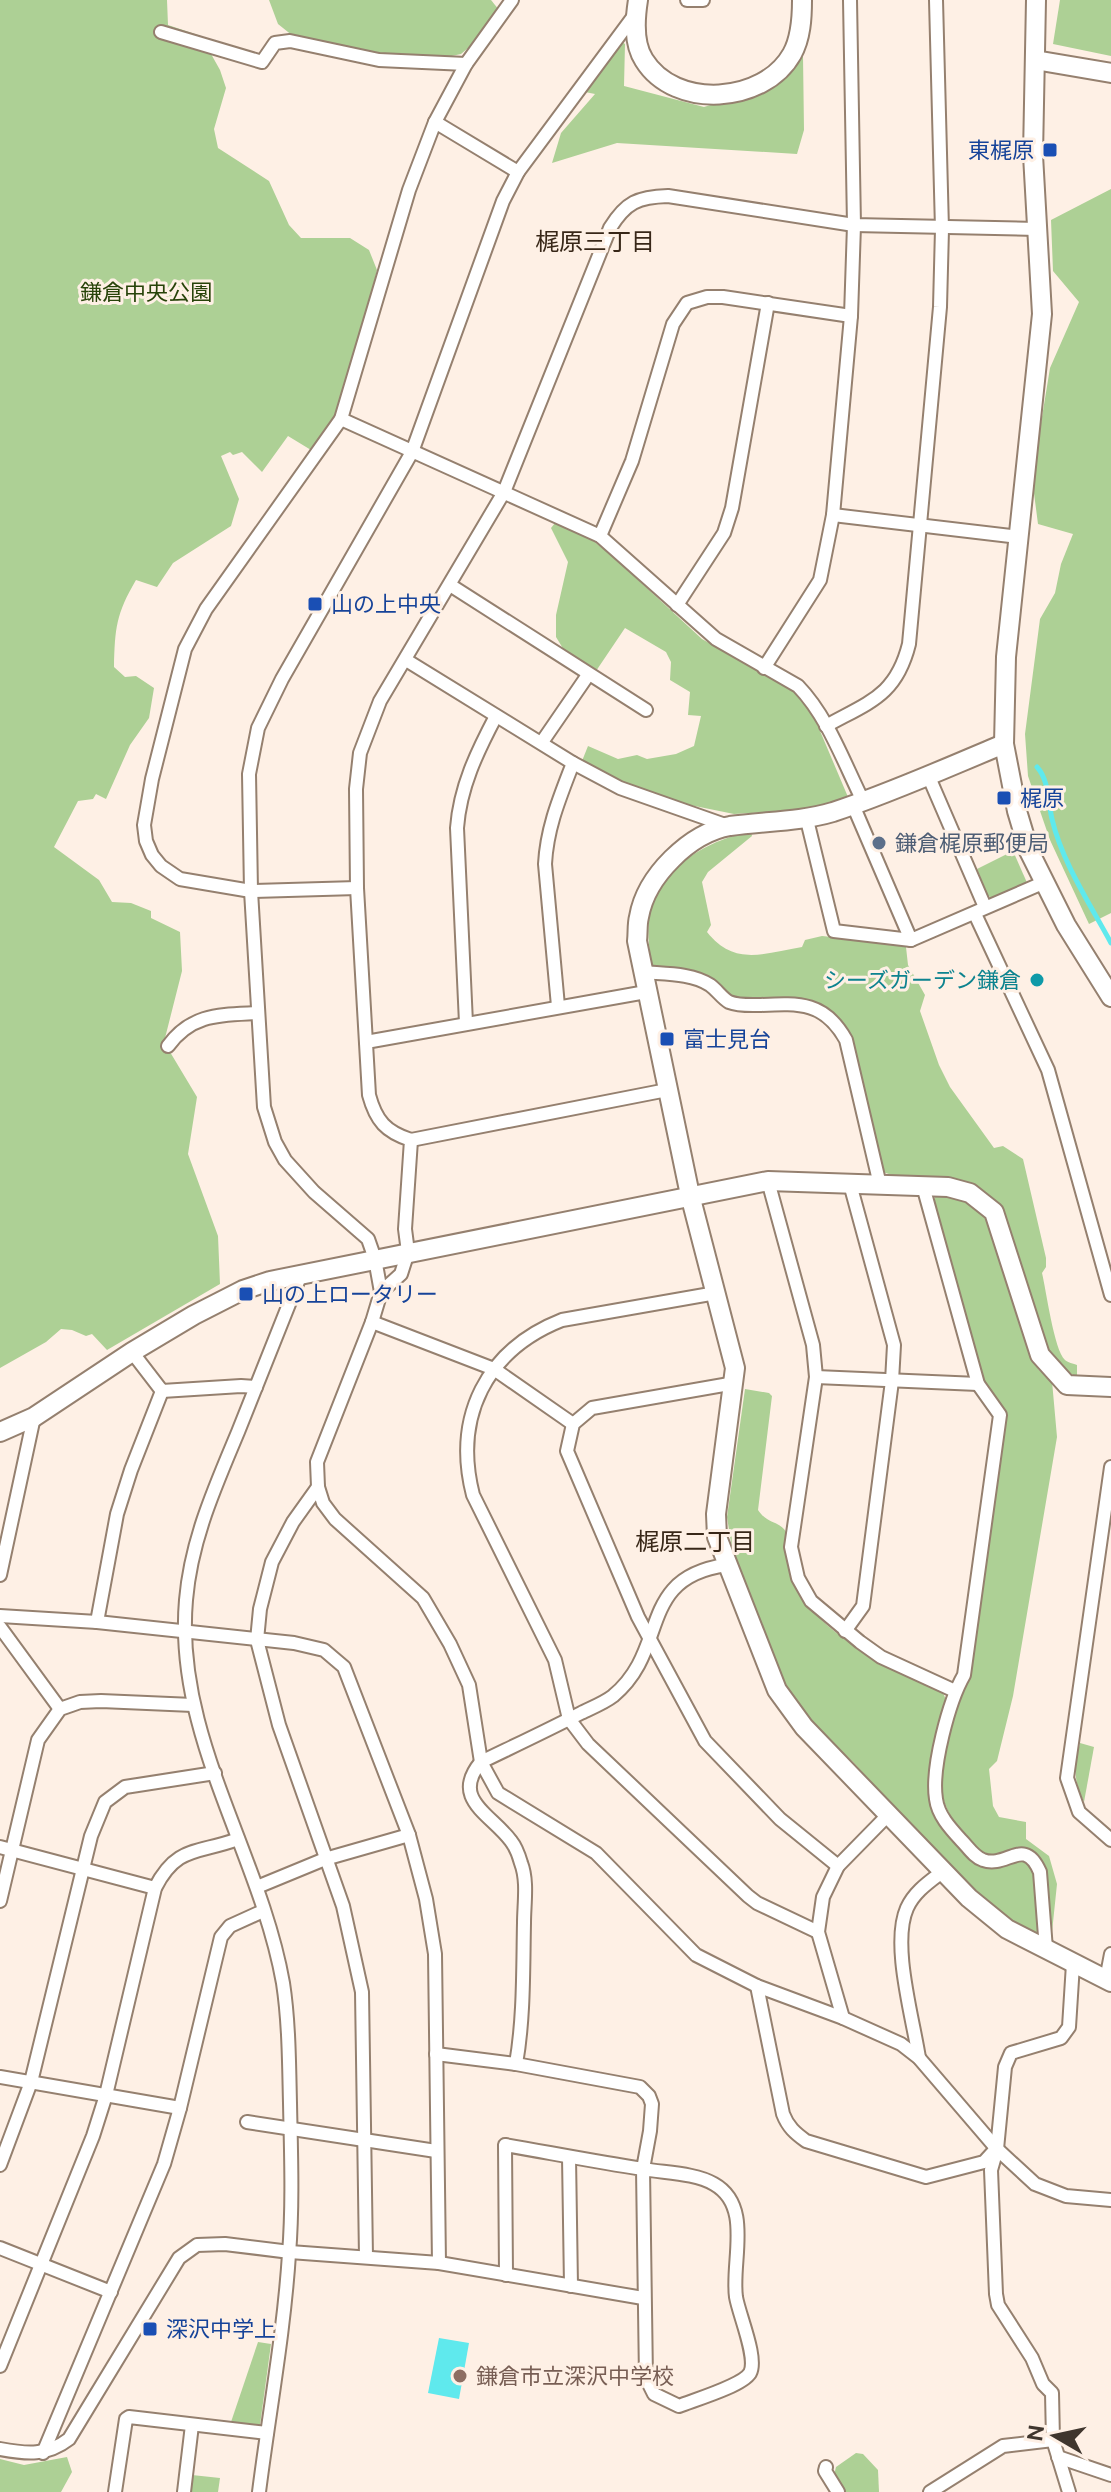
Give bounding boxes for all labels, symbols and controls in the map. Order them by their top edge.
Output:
place label: 東梶原 [968,137,1034,162]
marker: 東梶原 [1041,141,1059,159]
district label: 梶原三丁目 [535,228,655,255]
park label: 鎌倉中央公園 [80,279,212,304]
place label: 山の上中央 [331,591,441,616]
marker: 山の上中央 [306,595,324,613]
place label: 梶原 [1020,785,1064,810]
marker: 梶原 [995,789,1013,807]
place label: 鎌倉梶原郵便局 [895,830,1049,855]
marker: 鎌倉梶原郵便局 [870,834,888,852]
place label: シーズガーデン鎌倉 [824,967,1021,992]
marker: シーズガーデン鎌倉 [1028,971,1046,989]
place label: 富士見台 [683,1026,771,1051]
marker: 富士見台 [658,1030,676,1048]
place label: 山の上ロータリー [262,1281,438,1306]
marker: 山の上ロータリー [237,1285,255,1303]
district label: 梶原二丁目 [635,1528,755,1555]
place label: 深沢中学上 [166,2316,276,2341]
marker: 深沢中学上 [141,2320,159,2338]
place label: 鎌倉市立深沢中学校 [476,2363,674,2388]
marker: 鎌倉市立深沢中学校 [451,2367,469,2385]
north arrow [1015,2396,1095,2476]
text: N [1021,2423,1048,2443]

